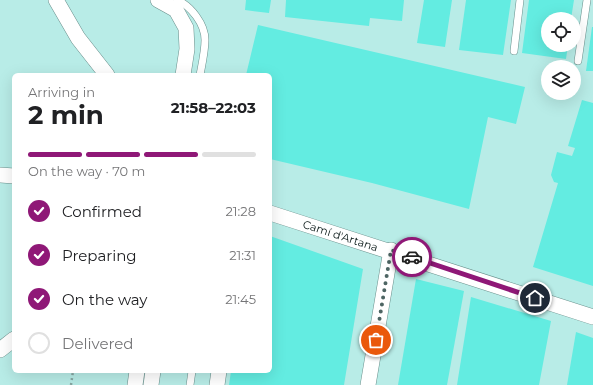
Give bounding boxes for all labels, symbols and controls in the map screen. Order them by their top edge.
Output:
map controls [541,12,581,100]
button: locate [541,12,581,52]
button: layers [541,60,581,100]
text: Arriving in [28,84,95,100]
text: 21:58–22:03 [171,98,256,117]
text: 2 min [28,99,104,131]
text: On the way · 70 m [28,163,145,179]
icon: check [28,200,50,222]
text: Confirmed [62,202,142,221]
text: 21:28 [225,203,256,219]
street label: Camí d'Artana [301,217,380,254]
courier [392,237,432,277]
icon: check [28,244,50,266]
text: Preparing [62,246,137,265]
icon: car [401,246,423,268]
text: 21:31 [229,247,256,263]
pin [518,281,552,315]
icon: home [524,287,546,309]
icon: check [28,288,50,310]
text: On the way [62,290,147,309]
text: 21:45 [225,291,256,307]
pin [359,323,393,357]
icon: bag [365,329,387,351]
text: Delivered [62,334,134,353]

